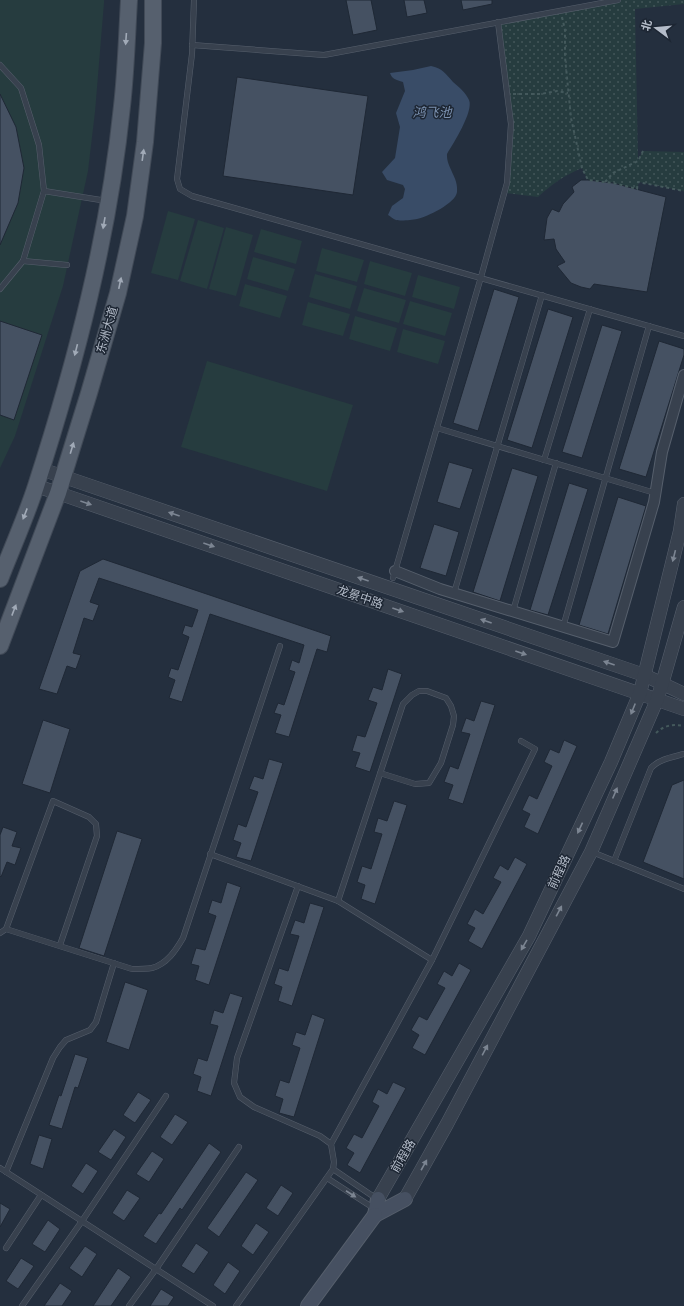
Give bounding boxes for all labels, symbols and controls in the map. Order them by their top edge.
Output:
north arrow [636,8,676,48]
text: 北 [639,18,655,32]
one-way arrow [123,33,130,45]
water label: 鸿飞池 [412,105,453,120]
one-way arrow [140,149,146,161]
one-way arrow [101,217,107,230]
one-way arrow [117,277,123,289]
street label: 东洲大道 [94,305,120,355]
one-way arrow [73,344,79,357]
one-way arrow [69,442,75,454]
one-way arrow [80,500,92,506]
one-way arrow [21,509,27,521]
one-way arrow [168,511,180,517]
one-way arrow [203,543,215,549]
one-way arrow [670,550,676,562]
one-way arrow [357,576,369,582]
street label: 龙景中路 [335,583,385,611]
one-way arrow [11,603,17,615]
one-way arrow [392,608,404,614]
one-way arrow [480,618,492,624]
one-way arrow [515,650,527,656]
one-way arrow [603,660,615,666]
one-way arrow [630,703,636,715]
one-way arrow [613,787,619,799]
one-way arrow [577,822,583,833]
street label: 前程路 [545,853,573,891]
one-way arrow [556,905,562,916]
one-way arrow [521,939,528,951]
one-way arrow [482,1044,489,1056]
street label: 前程路 [388,1137,418,1175]
one-way arrow [421,1159,427,1171]
one-way arrow [346,1190,357,1198]

